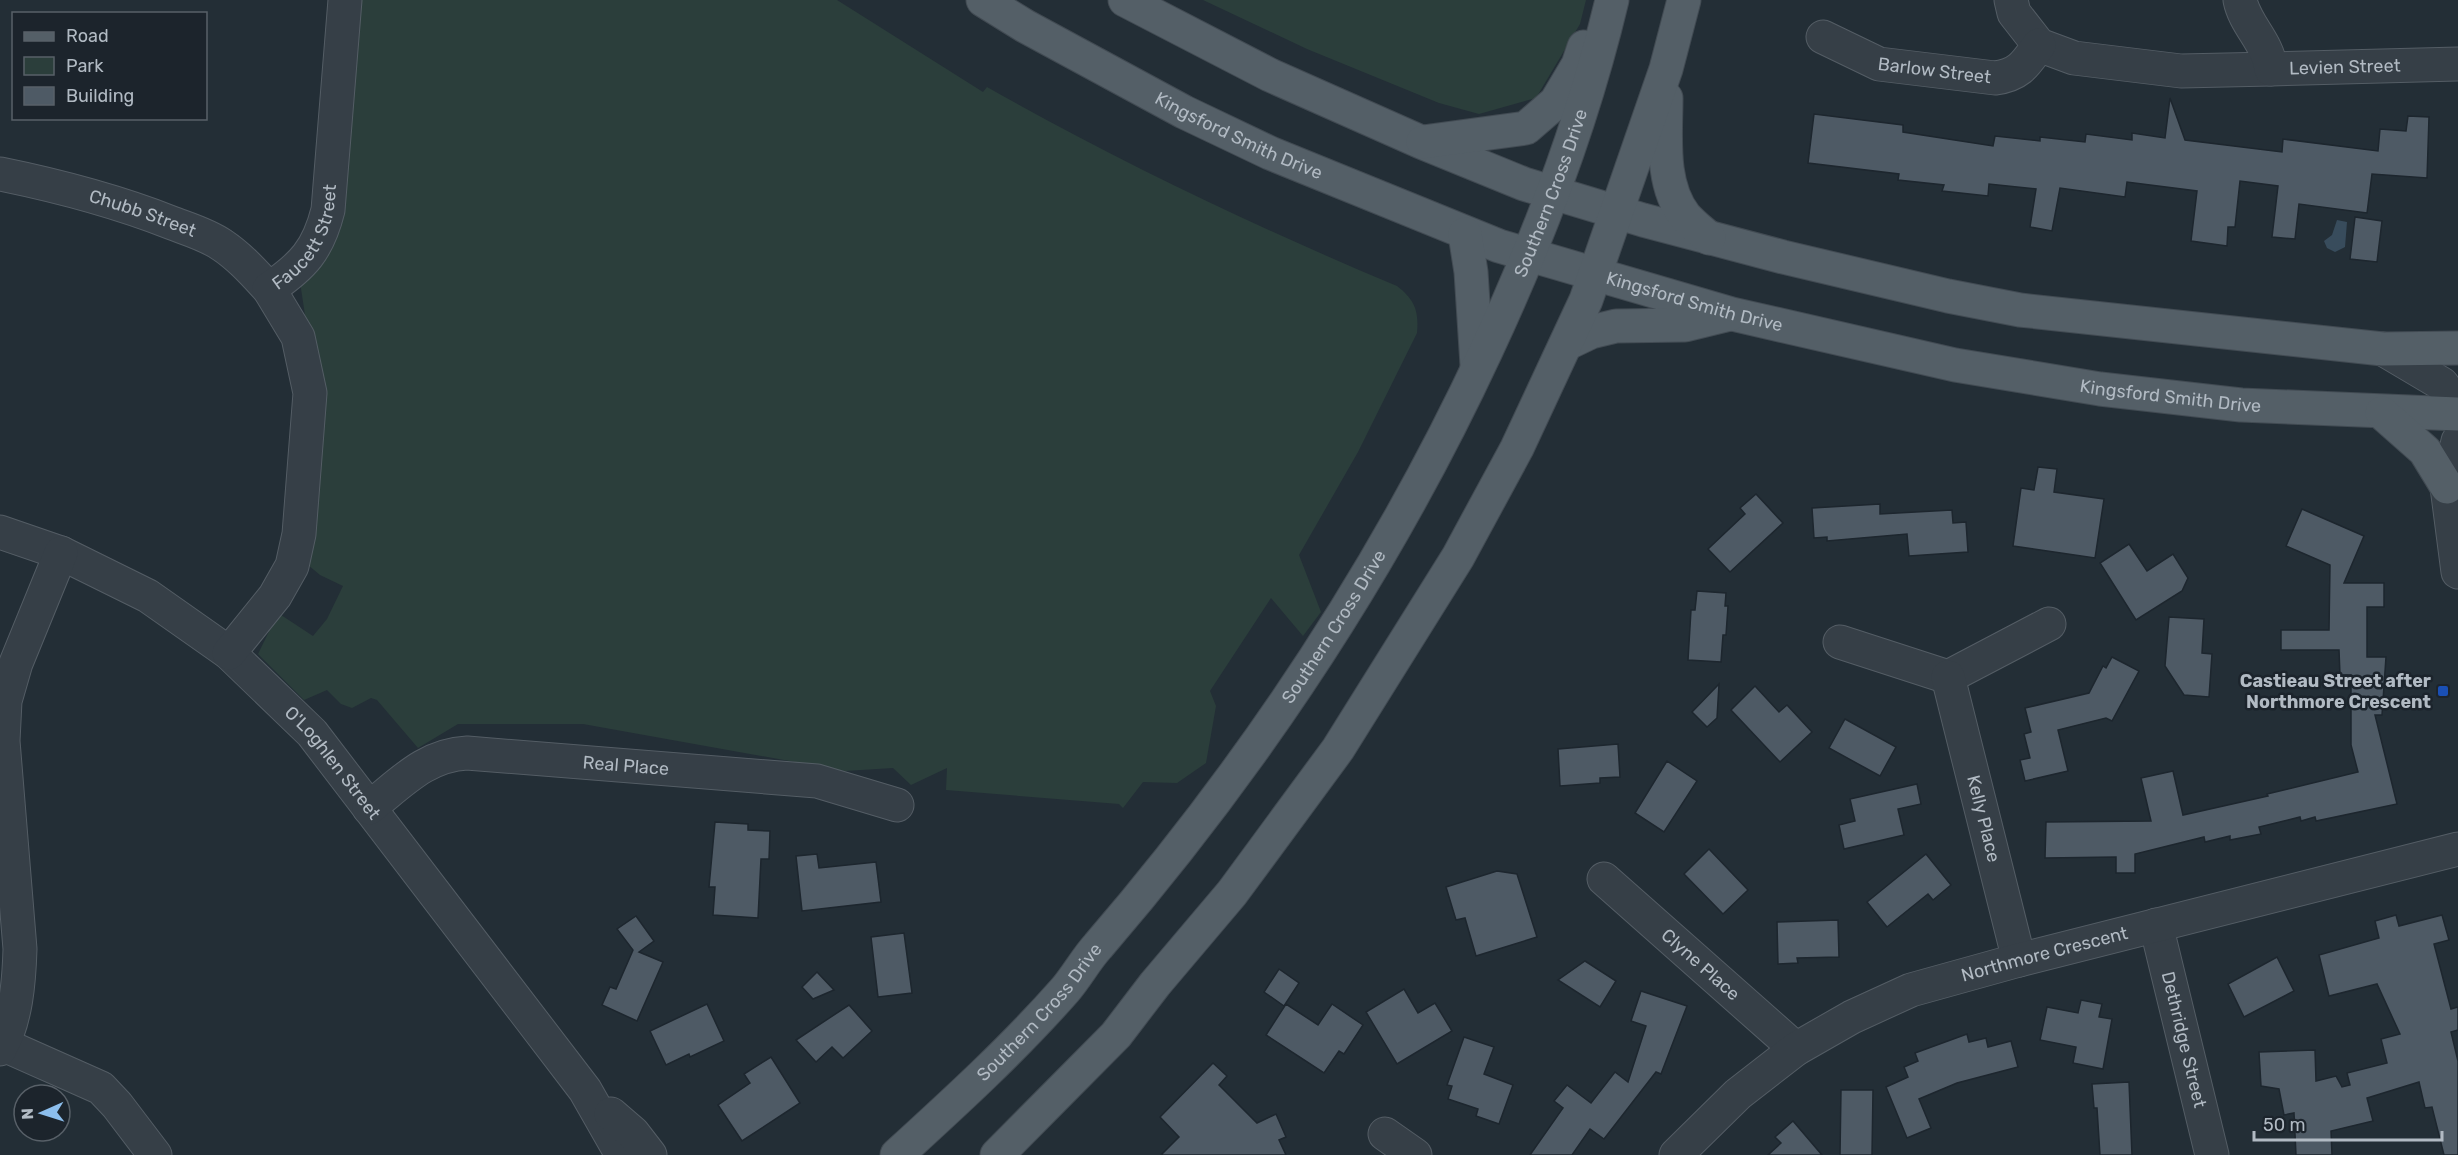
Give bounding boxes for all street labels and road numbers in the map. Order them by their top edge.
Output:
street label: Barlow Street [1877,53,1992,88]
street label: Levien Street [2289,55,2401,80]
street label: Kingsford Smith Drive [1151,87,1326,184]
street label: Southern Cross Drive [1509,106,1592,281]
street label: Faucett Street [268,183,341,294]
street label: Chubb Street [87,185,199,242]
street label: Kingsford Smith Drive [1604,267,1785,336]
street label: Kingsford Smith Drive [2078,375,2262,417]
street label: Southern Cross Drive [1277,546,1391,708]
street label: O'Loghlen Street [280,702,385,824]
street label: Real Place [582,751,670,780]
street label: Kelly Place [1962,773,2005,864]
street label: Northmore Crescent [1959,922,2130,986]
street label: Clyne Place [1657,924,1744,1005]
street label: Southern Cross Drive [972,939,1107,1086]
street label: Dethridge Street [2157,969,2211,1110]

